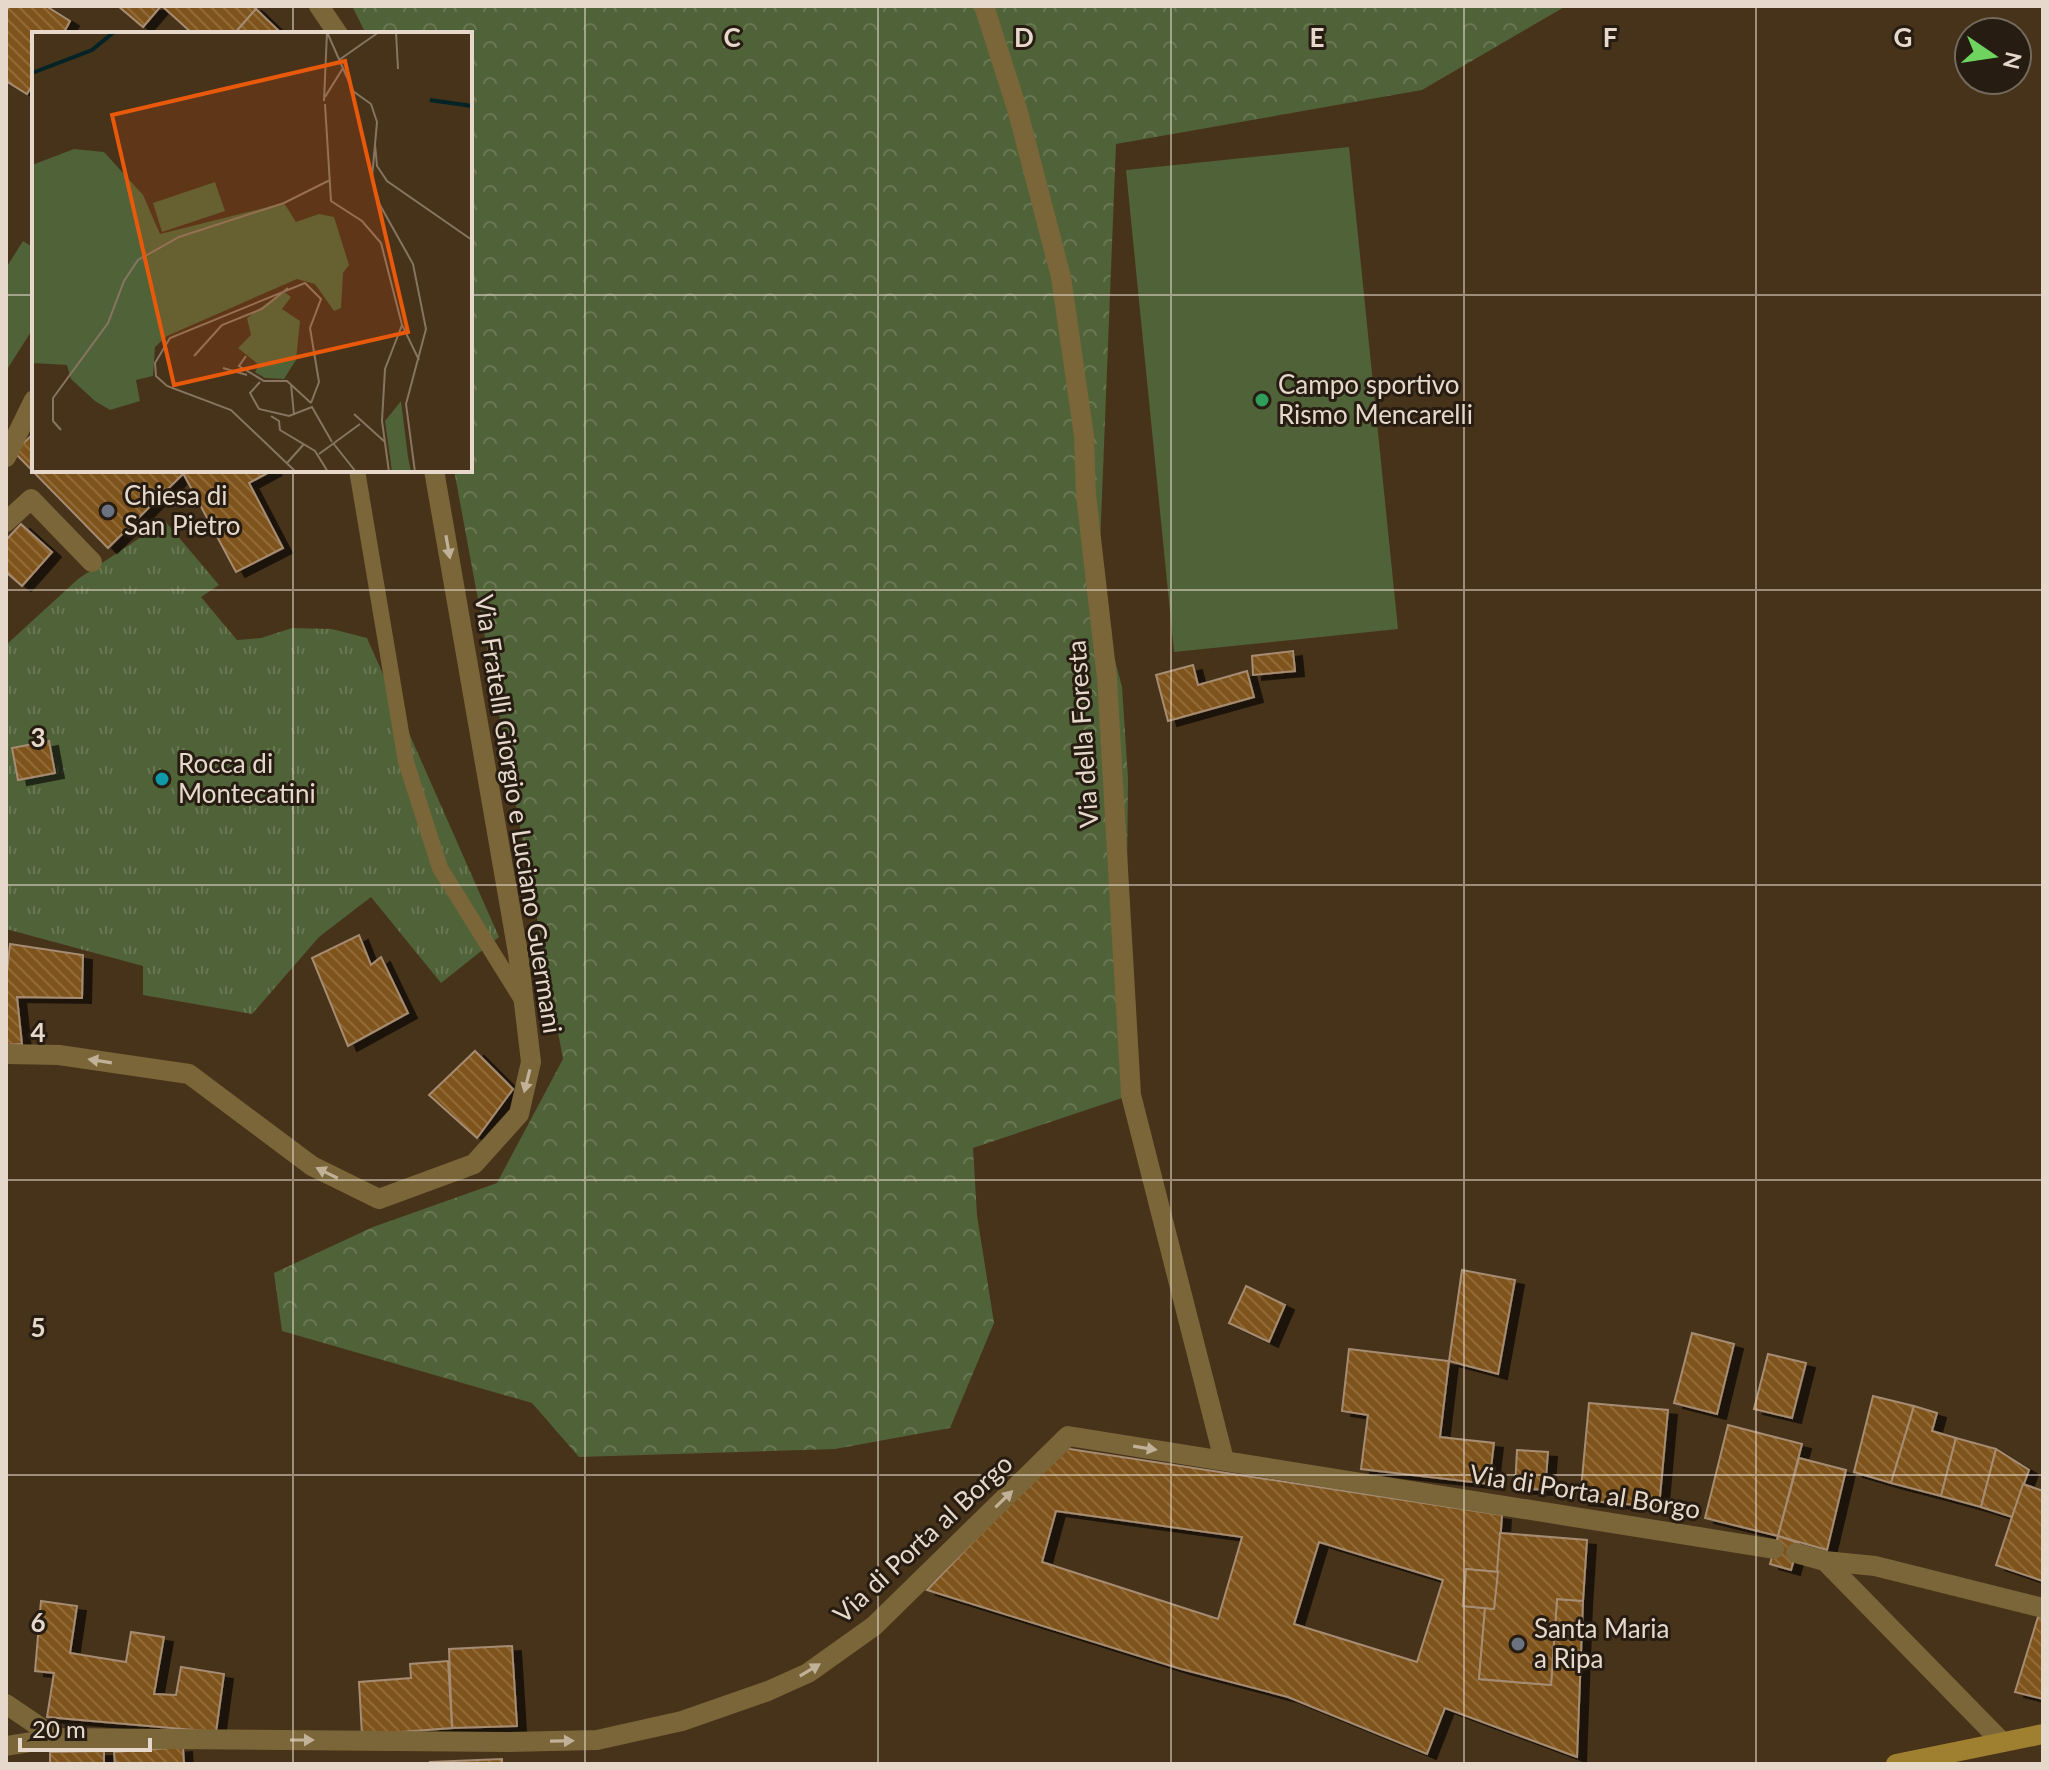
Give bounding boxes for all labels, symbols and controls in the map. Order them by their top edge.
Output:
north arrow [1953,16,2033,96]
text: C [723,21,741,53]
text: D [1014,21,1034,53]
text: E [1310,21,1324,53]
text: F [1603,21,1617,53]
text: G [1894,21,1912,53]
inset map [32,32,472,472]
text: N [1998,49,2028,72]
place label: Campo sportivo Rismo Mencarelli [1278,368,1473,430]
marker: Campo sportivo Rismo Mencarelli [1253,391,1271,409]
place label: Chiesa di San Pietro [124,479,240,541]
marker: Chiesa di San Pietro [99,502,117,520]
one-way arrow [442,535,454,560]
street label: Via Fratelli Giorgio e Luciano Guermani [468,592,570,1036]
street label: Via della Foresta [1059,639,1105,829]
text: 3 [30,721,46,753]
place label: Rocca di Montecatini [178,747,316,809]
marker: Rocca di Montecatini [153,770,171,788]
text: 4 [30,1016,46,1048]
one-way arrow [87,1054,112,1067]
one-way arrow [520,1069,532,1094]
one-way arrow [315,1166,338,1180]
text: 5 [30,1311,46,1343]
one-way arrow [1133,1442,1158,1455]
street label: Via di Porta al Borgo [826,1447,1019,1629]
street label: Via di Porta al Borgo [1467,1457,1703,1525]
one-way arrow [994,1490,1013,1508]
text: 6 [30,1606,46,1638]
place label: Santa Maria a Ripa [1534,1612,1669,1674]
marker: Santa Maria a Ripa [1509,1635,1527,1653]
one-way arrow [799,1664,821,1678]
scale bar [20,1702,150,1752]
text: 20 m [32,1714,86,1743]
one-way arrow [290,1734,315,1747]
one-way arrow [550,1734,575,1747]

